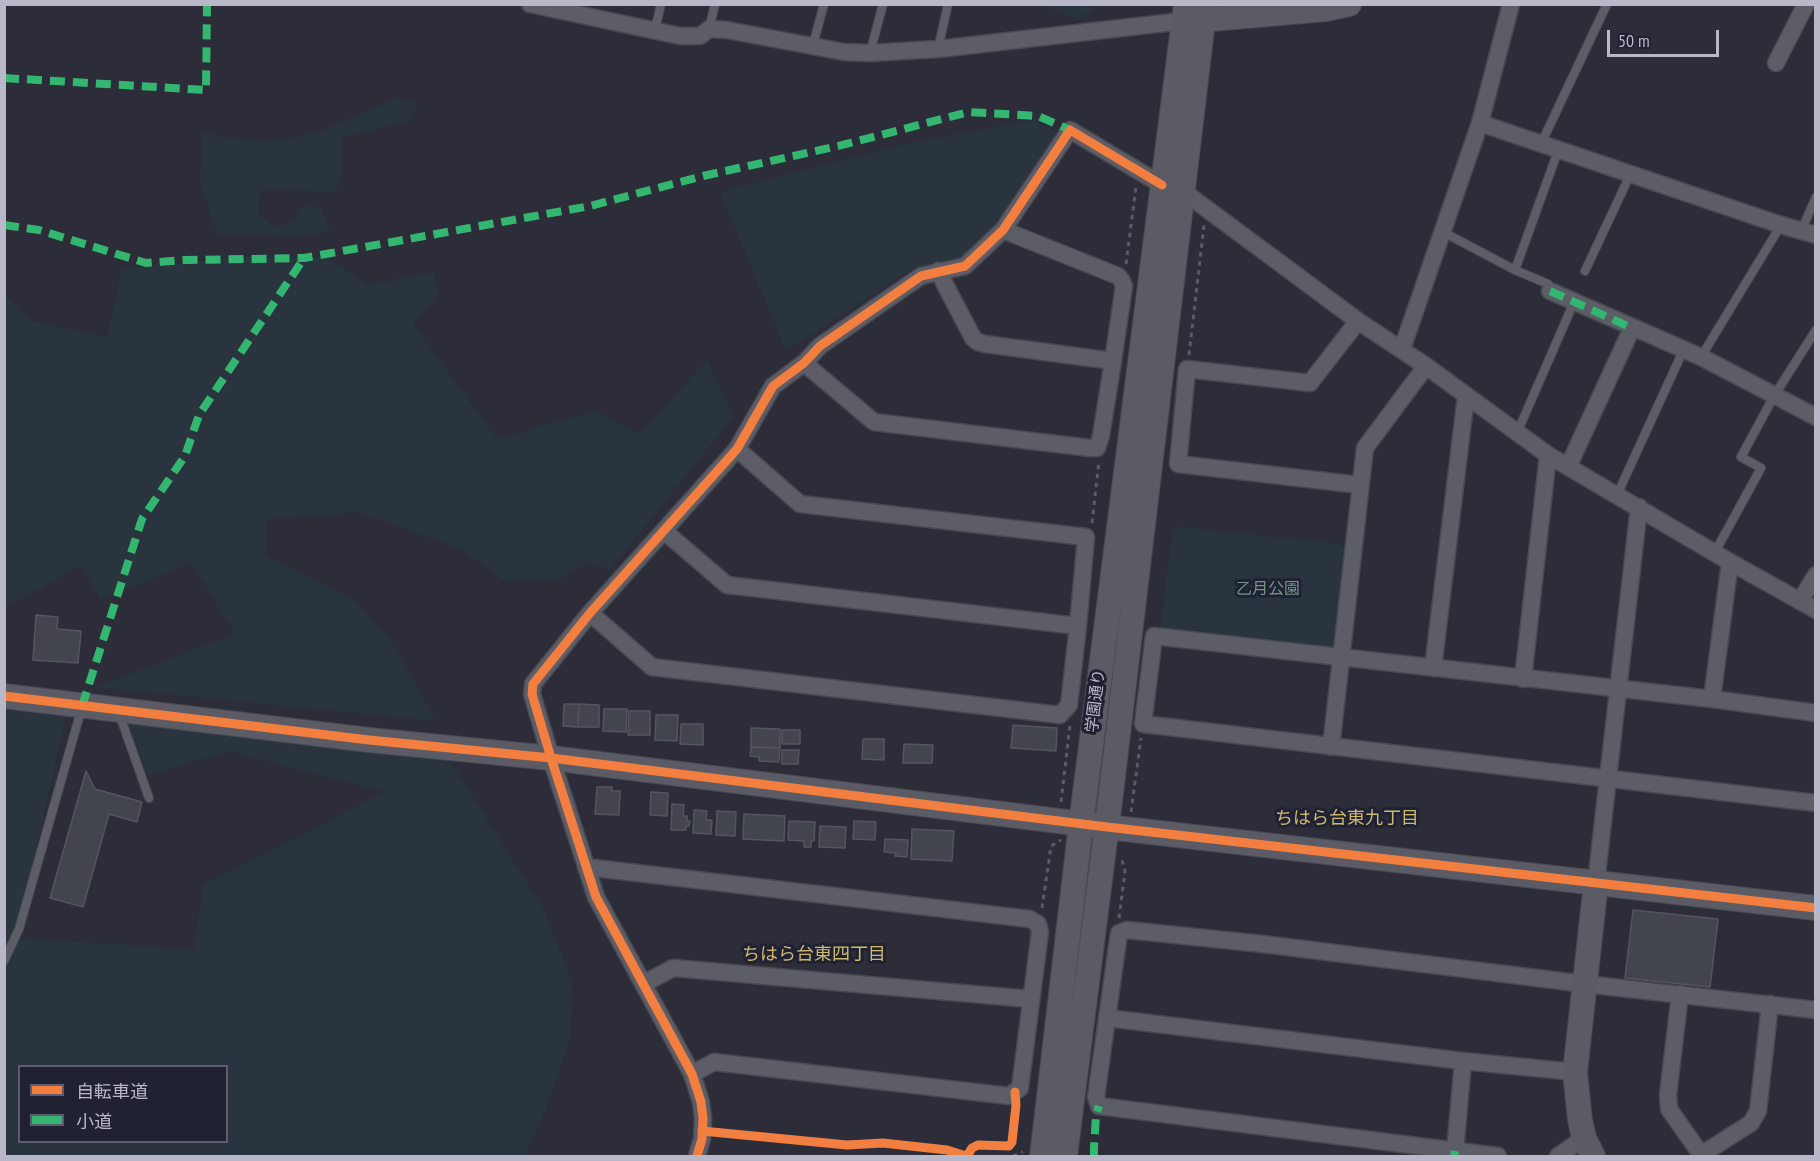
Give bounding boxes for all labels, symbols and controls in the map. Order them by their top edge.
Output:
scale bar [1610,18,1722,56]
text: 50 m [1618,29,1650,52]
park label: 乙月公園 [1236,579,1300,599]
street label: 学園通り [1083,668,1109,734]
district label: ちはら台東九丁目 [1275,808,1419,830]
district label: ちはら台東四丁目 [742,944,886,966]
legend [18,1065,228,1143]
text: 自転車道 [76,1080,148,1103]
text: 小道 [76,1110,112,1133]

